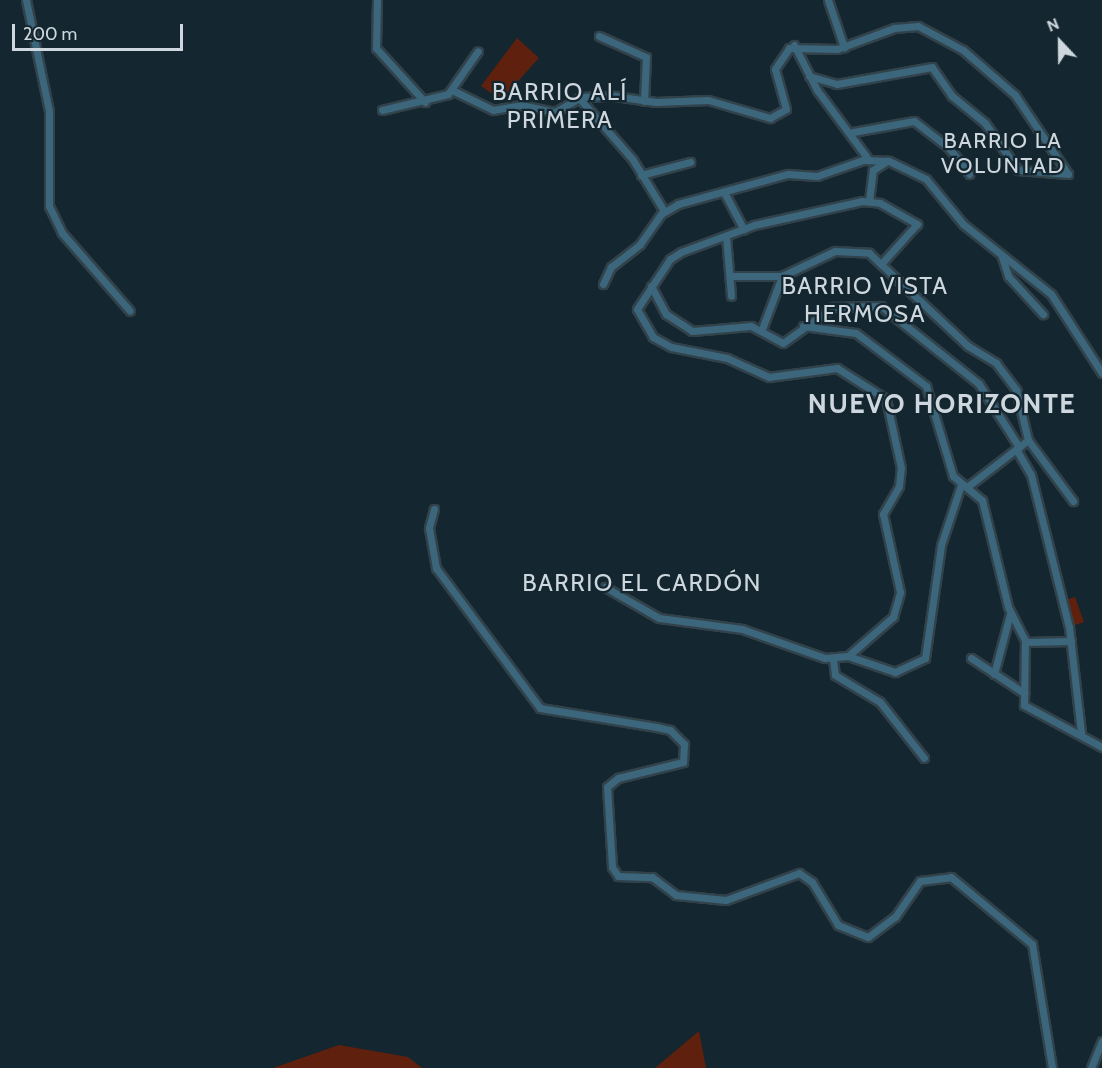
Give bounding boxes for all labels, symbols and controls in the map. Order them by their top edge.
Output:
scale bar [15,12,186,50]
north arrow [1030,12,1090,72]
text: N [1044,14,1062,36]
text: 200 m [23,23,77,45]
district label: BARRIO ALÍ PRIMERA [492,78,628,134]
district label: BARRIO LA VOLUNTAD [941,127,1065,178]
district label: BARRIO VISTA HERMOSA [781,272,949,328]
district label: NUEVO HORIZONTE [808,388,1076,420]
district label: BARRIO EL CARDÓN [522,569,762,597]

